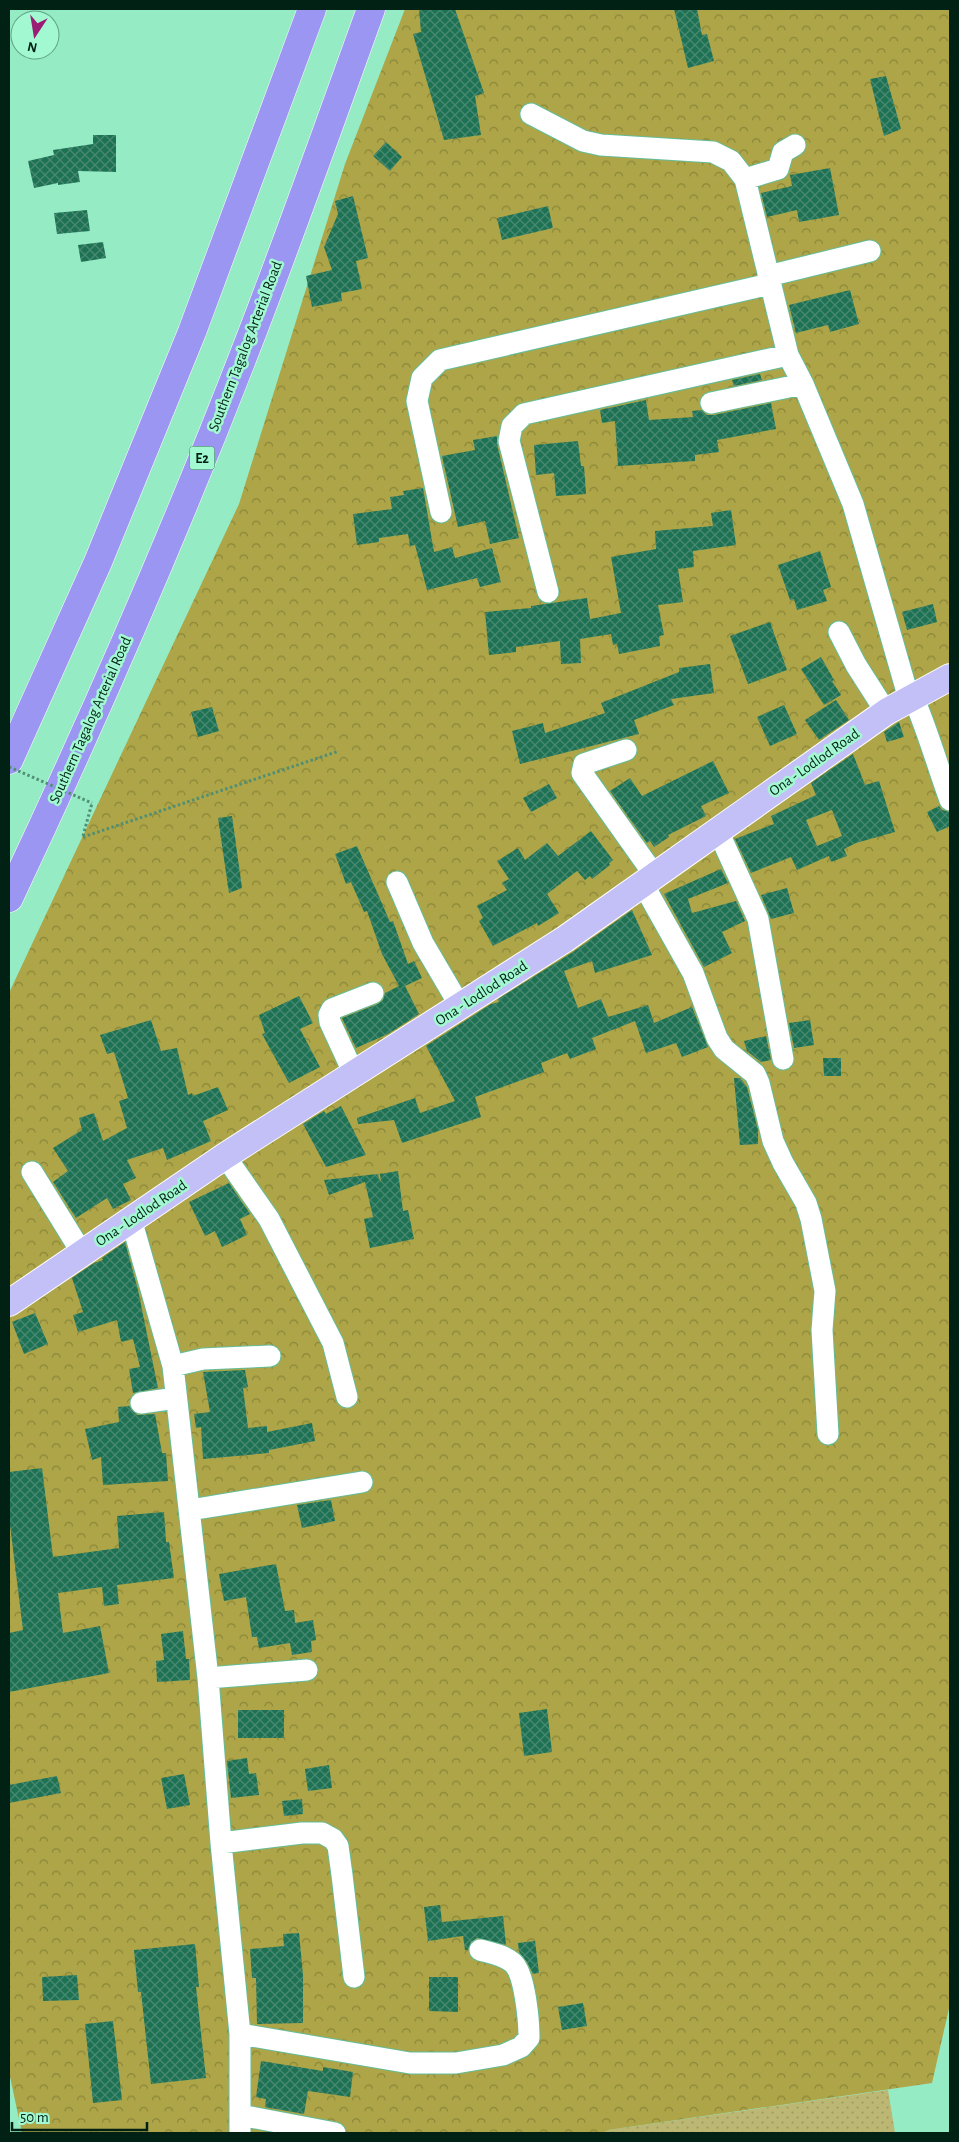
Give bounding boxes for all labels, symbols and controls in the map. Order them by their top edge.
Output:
north arrow [10,10,60,60]
text: N [26,39,39,55]
street label: Southern Tagalog Arterial Road [206,259,285,433]
road number: E2 [190,446,214,469]
street label: Southern Tagalog Arterial Road [47,634,134,806]
street label: Ona - Lodlod Road [767,726,862,799]
street label: Ona - Lodlod Road [433,958,530,1029]
street label: Ona - Lodlod Road [93,1177,190,1249]
scale bar [12,2100,148,2132]
text: 50 m [20,2110,49,2125]

